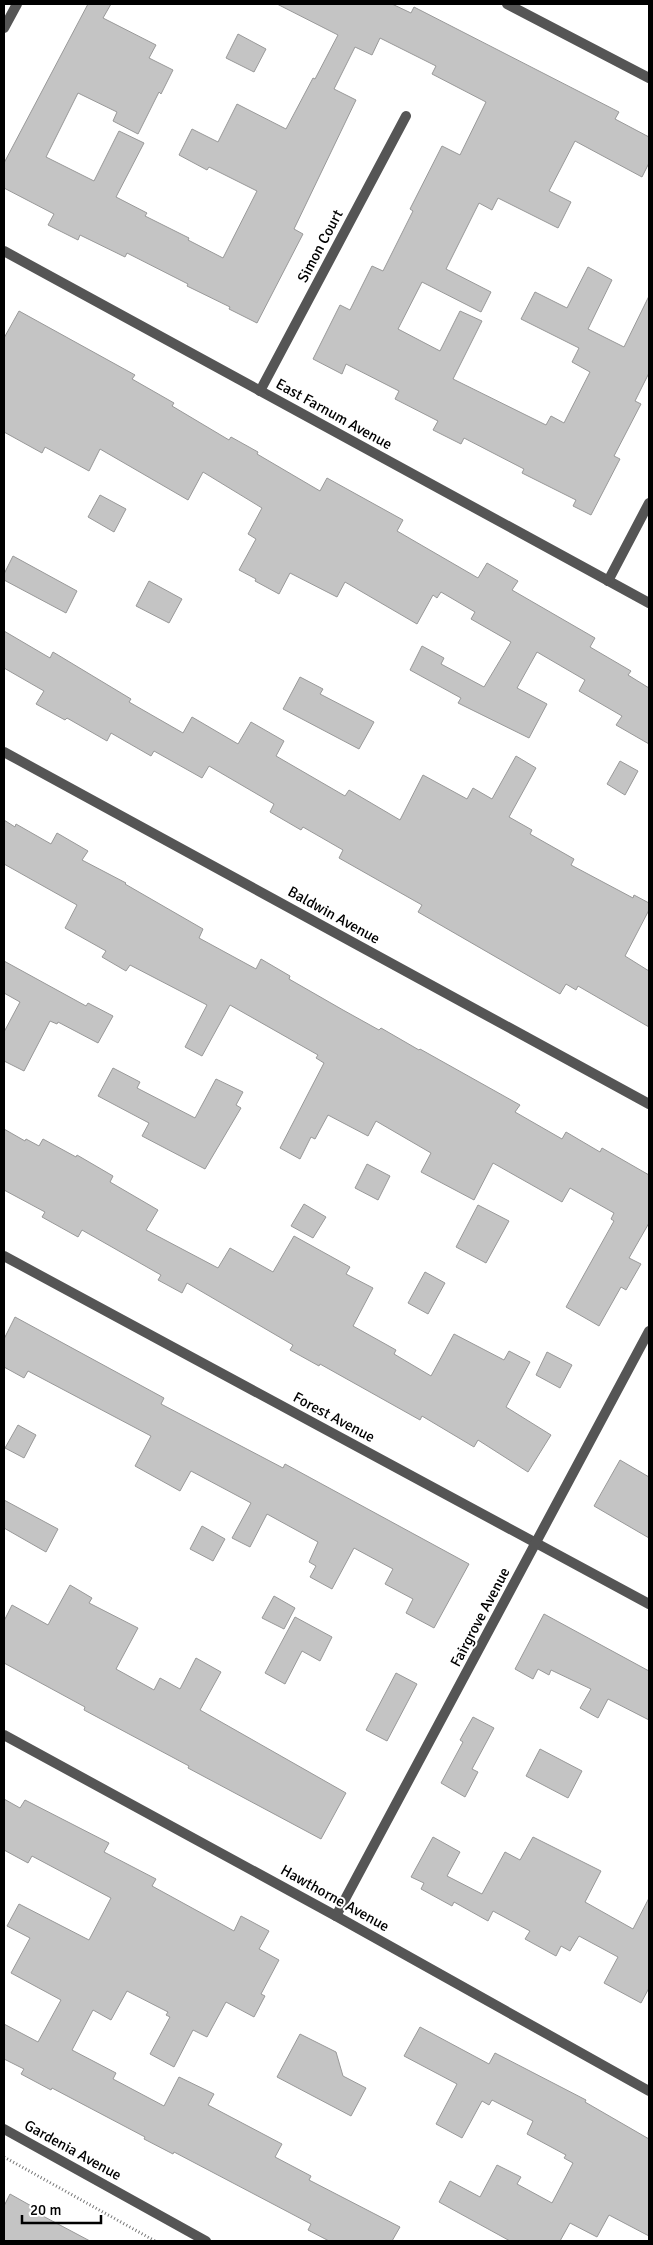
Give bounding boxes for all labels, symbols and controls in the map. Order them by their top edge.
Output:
street label: Simon Court [293,207,347,285]
street label: East Farnum Avenue [273,375,395,453]
street label: Baldwin Avenue [285,882,383,948]
street label: Forest Avenue [290,1388,378,1446]
street label: Fairgrove Avenue [446,1564,514,1670]
street label: Hawthorne Avenue [278,1861,392,1935]
street label: Gardenia Avenue [21,2116,125,2184]
scale bar [22,2192,101,2224]
text: 20 m [30,2201,61,2219]

